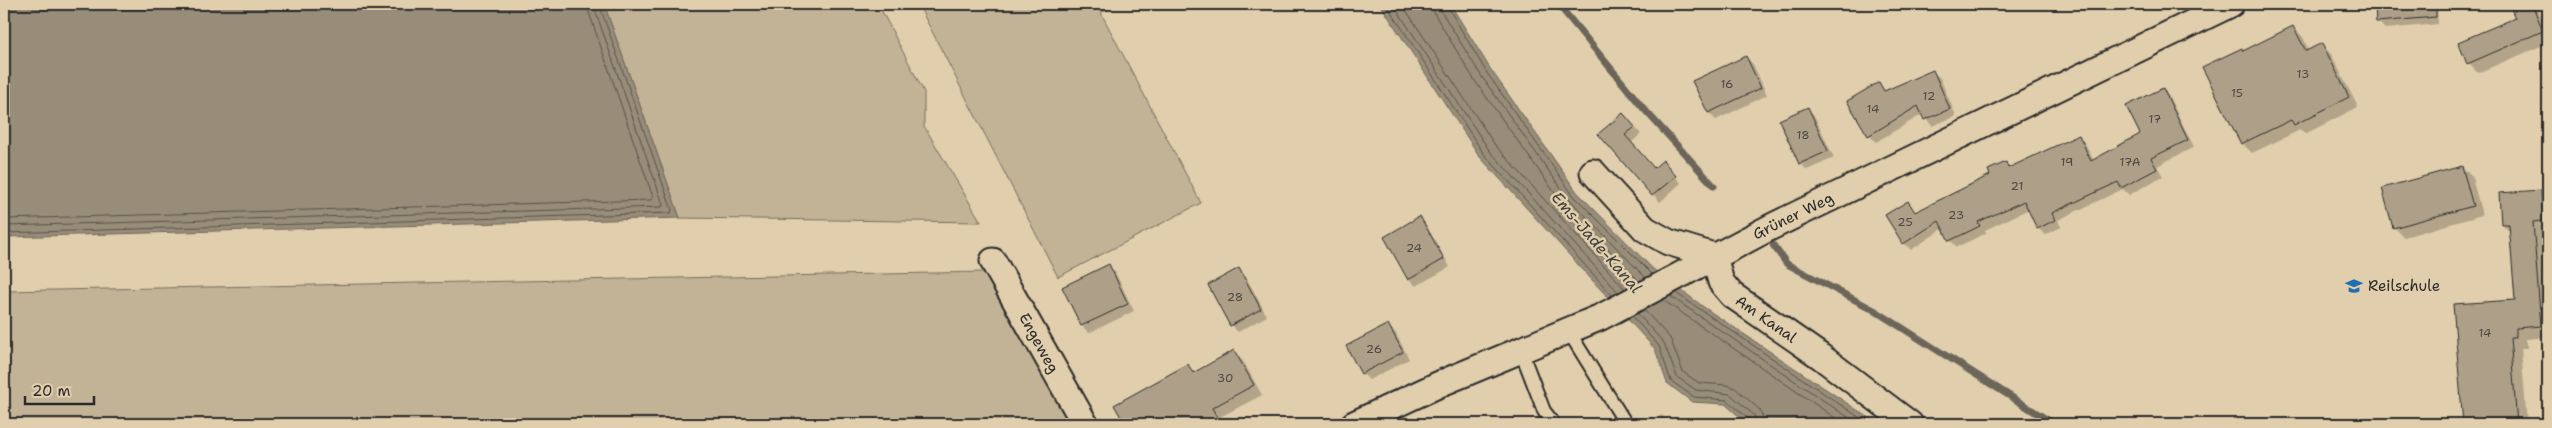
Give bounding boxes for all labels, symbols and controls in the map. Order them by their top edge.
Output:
house number: 13 [2297,66,2309,82]
house number: 16 [1720,76,1734,92]
house number: 15 [2231,85,2243,101]
house number: 12 [1923,88,1935,104]
house number: 14 [1867,101,1879,117]
house number: 17 [2149,111,2161,127]
house number: 18 [1796,127,1810,143]
house number: 19 [2061,154,2073,170]
house number: 17A [2120,154,2141,170]
house number: 21 [2011,178,2023,194]
water label: Ems-Jade-Kanal [1547,187,1647,298]
street label: Grüner Weg [1749,188,1837,244]
house number: 23 [1948,207,1964,223]
house number: 25 [1897,214,1913,230]
house number: 24 [1406,240,1422,256]
school or university icon: Reilschule [2344,276,2364,296]
place label: Reilschule [2368,276,2440,296]
house number: 28 [1227,289,1243,305]
street label: Am Kanal [1731,291,1801,348]
street label: Engeweg [1014,309,1064,377]
house number: 14 [2479,325,2491,341]
house number: 26 [1366,341,1382,357]
house number: 30 [1217,370,1233,386]
scale bar [25,373,94,405]
text: 20 m [32,381,71,401]

